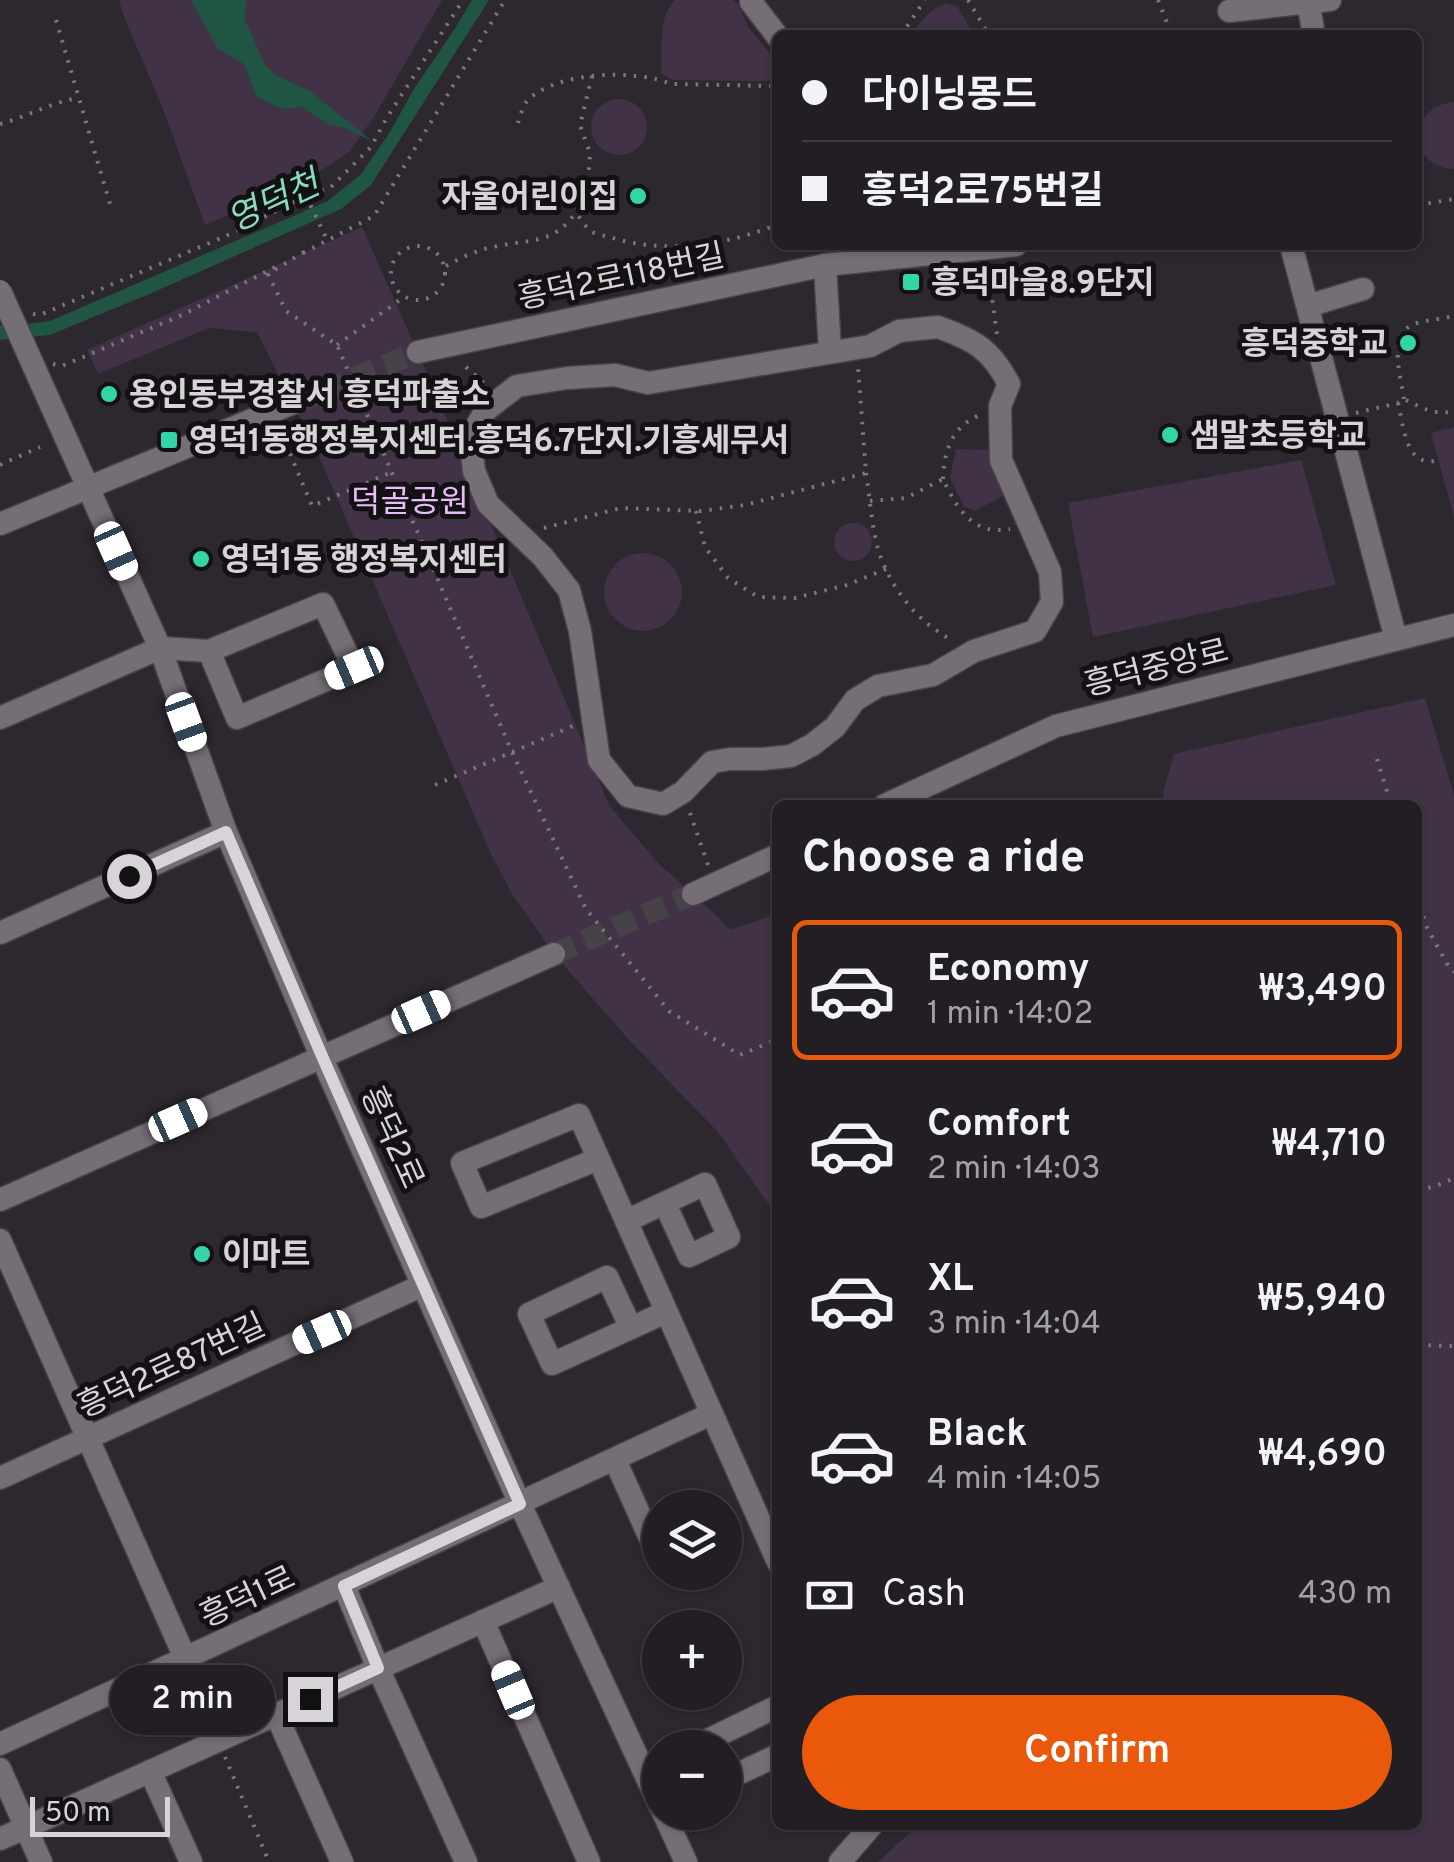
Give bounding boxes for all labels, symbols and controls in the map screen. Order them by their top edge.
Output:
text: 다이닝몽드 [862,73,1037,122]
water label: 영덕천 [221,162,331,244]
text: 흥덕2로75번길 [862,169,1104,218]
place label: 자울어린이집 [441,179,618,219]
marker: 자울어린이집 [627,185,649,207]
street label: 흥덕2로118번길 [515,238,729,320]
place label: 흥덕마을8.9단지 [931,265,1154,305]
marker: 흥덕마을8.9단지 [900,271,922,293]
place label: 흥덕중학교 [1241,326,1388,366]
marker: 흥덕중학교 [1397,332,1419,354]
place label: 용인동부경찰서 흥덕파출소 [129,377,490,417]
marker: 용인동부경찰서 흥덕파출소 [98,383,120,405]
place label: 샘말초등학교 [1190,418,1367,458]
place label: 영덕1동행정복지센터.흥덕6.7단지.기흥세무서 [189,423,789,463]
marker: 샘말초등학교 [1159,424,1181,446]
marker: 영덕1동행정복지센터.흥덕6.7단지.기흥세무서 [158,429,180,451]
park label: 덕골공원 [351,484,469,524]
car [90,517,142,585]
place label: 영덕1동 행정복지센터 [221,542,507,582]
marker: 영덕1동 행정복지센터 [190,548,212,570]
street label: 흥덕중앙로 [1080,633,1233,707]
car [321,642,387,694]
car [162,689,210,755]
text: Choose a ride [802,831,1085,888]
route start [107,854,152,899]
icon: car [807,945,897,1035]
text: Economy [927,946,1089,995]
text: ₩3,490 [1259,966,1387,1015]
car [387,986,455,1038]
text: 1 min · 14:02 [927,995,1093,1035]
street label: 흥덕2로 [350,1081,430,1196]
car [144,1094,212,1146]
icon: car [807,1100,897,1190]
text: Comfort [927,1101,1071,1150]
text: ₩4,710 [1272,1121,1387,1170]
text: 2 min · 14:03 [927,1150,1101,1190]
place label: 이마트 [222,1237,310,1277]
marker: 이마트 [191,1243,213,1265]
icon: car [807,1255,897,1345]
text: XL [927,1256,974,1305]
text: ₩5,940 [1258,1276,1387,1325]
text: 3 min · 14:04 [927,1305,1101,1345]
car [288,1306,356,1358]
street label: 흥덕2로87번길 [72,1307,273,1429]
icon: car [807,1410,897,1500]
text: Black [927,1411,1027,1460]
text: ₩4,690 [1258,1431,1387,1480]
text: 4 min · 14:05 [927,1460,1101,1500]
map controls [642,1490,742,1830]
button: layers [642,1490,742,1590]
street label: 흥덕1로 [194,1559,302,1638]
icon: cash [802,1568,857,1623]
text: Cash [882,1571,966,1620]
text: 430 m [1298,1575,1392,1615]
button: + [642,1610,742,1710]
car [487,1657,539,1723]
callout: 2 min [110,1664,275,1734]
route end [288,1677,333,1722]
text: 2 min [151,1680,234,1720]
button: Confirm [802,1695,1392,1810]
button: − [642,1730,742,1830]
scale bar [30,1792,170,1836]
text: 50 m [45,1796,111,1832]

